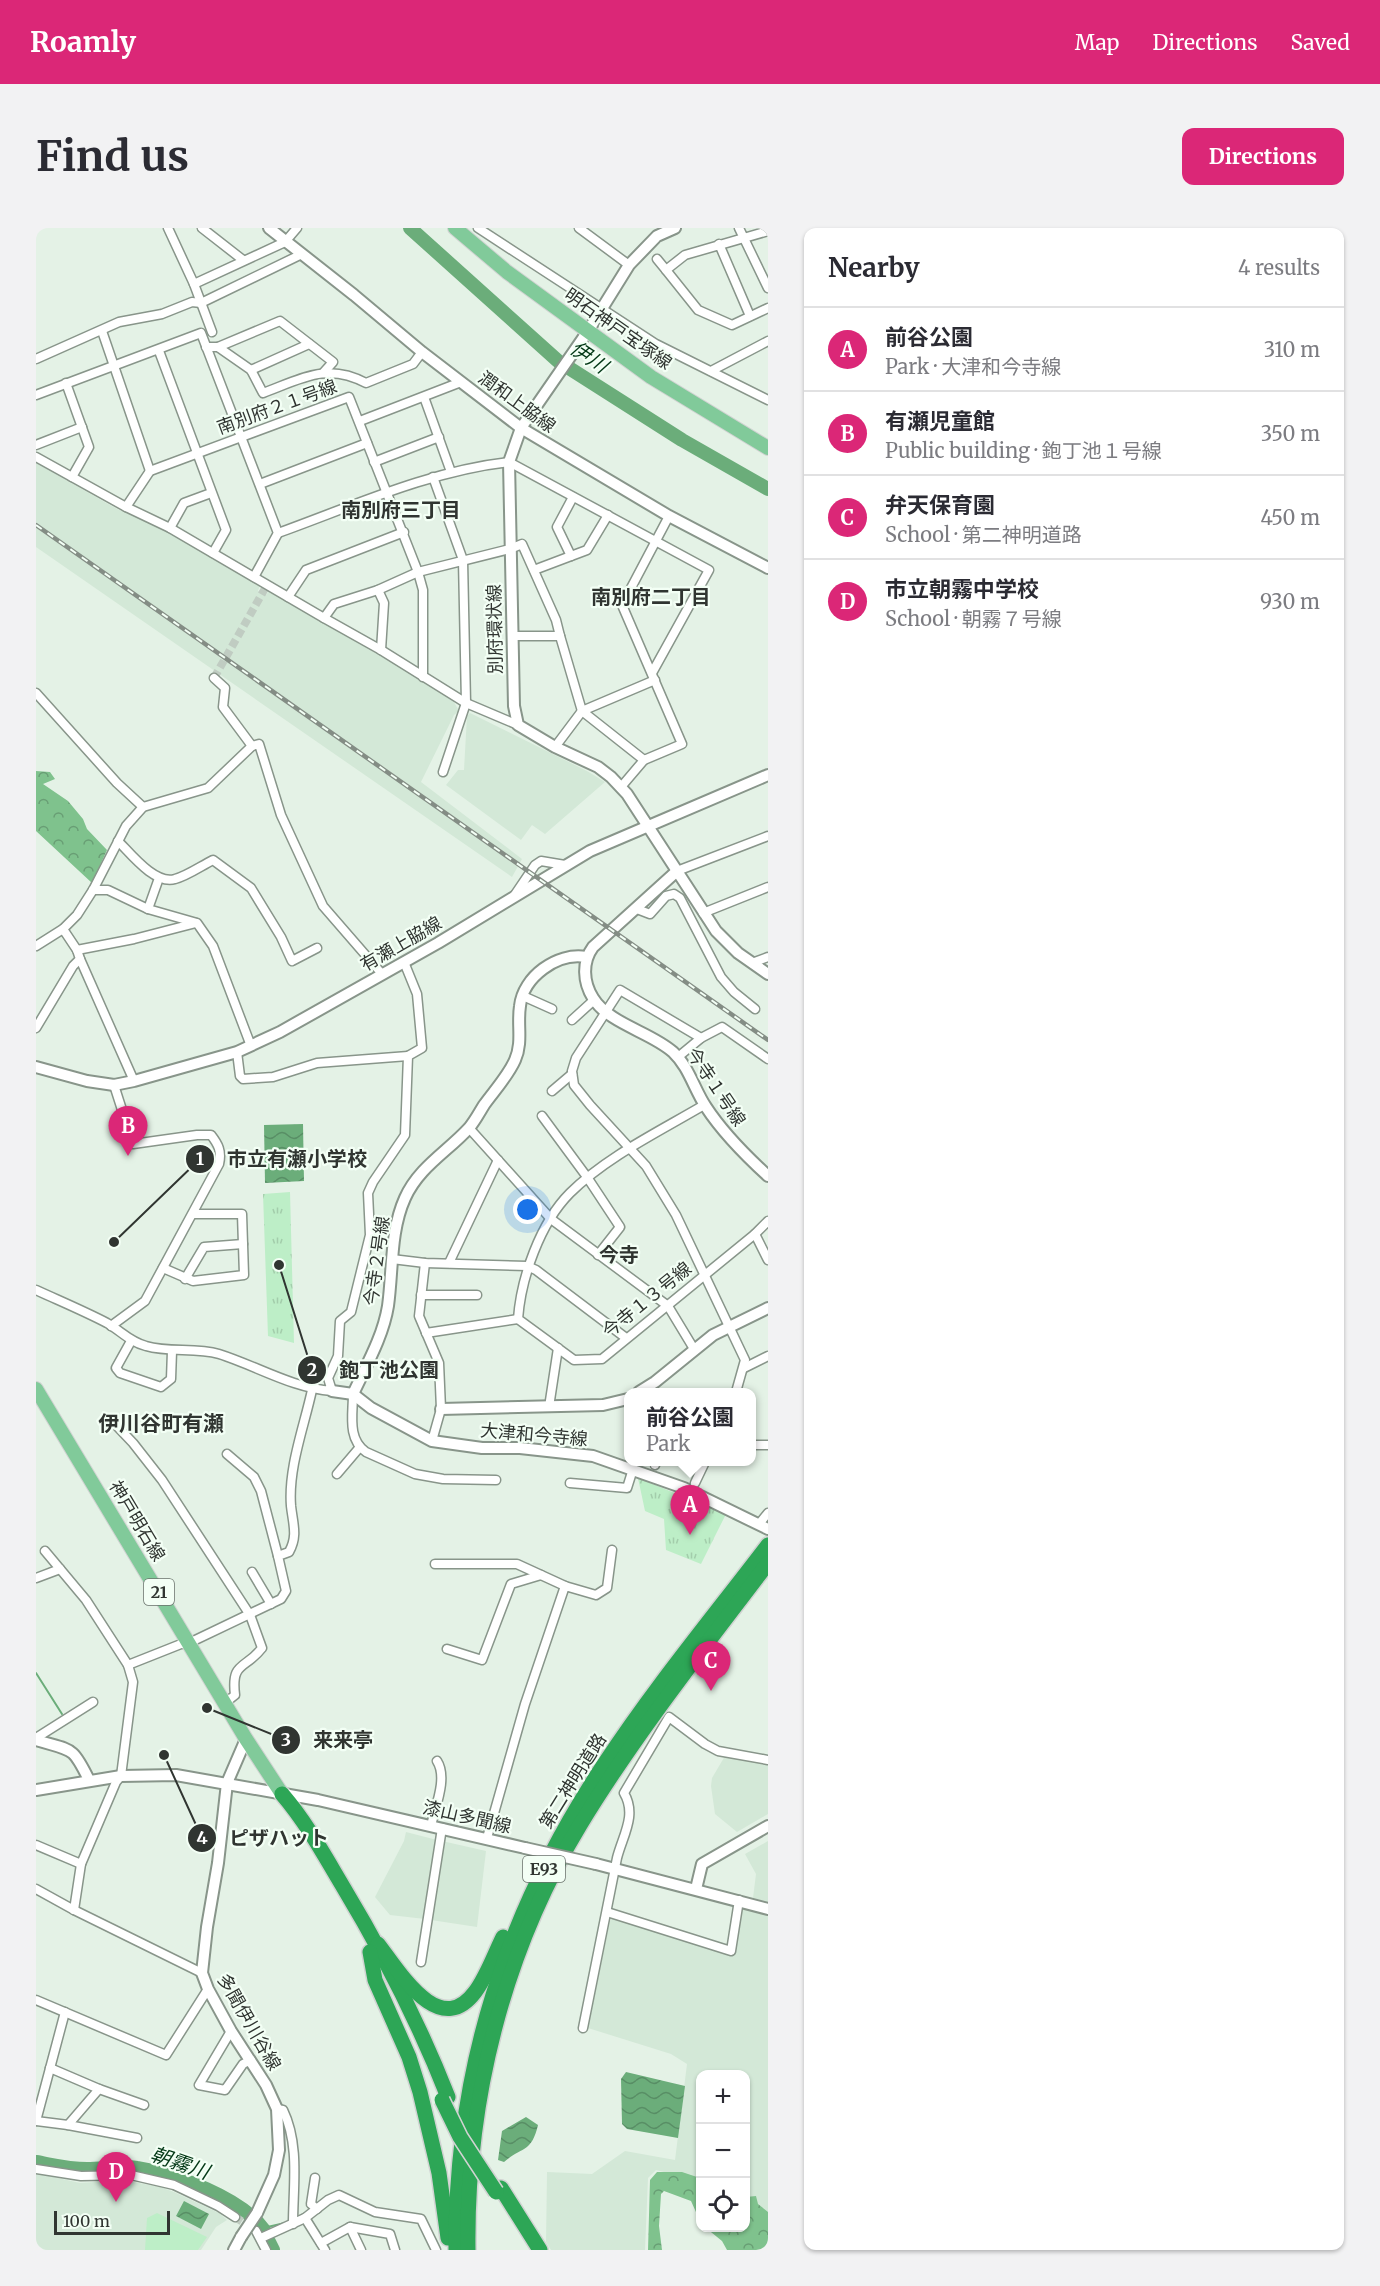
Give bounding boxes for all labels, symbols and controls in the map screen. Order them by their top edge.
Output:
text: Roamly [30,24,136,60]
text: Map [1075,29,1119,56]
text: Directions [1152,29,1257,56]
text: Saved [1290,29,1350,56]
button: Directions [1182,128,1344,185]
text: Find us [36,130,189,182]
text: Nearby [828,251,920,284]
text: 4 results [1238,255,1320,280]
street label: 明石神戸宝塚線 [560,283,676,374]
text: 前谷公園 [885,323,973,351]
water label: 伊川 [566,335,615,379]
text: A [840,337,855,362]
text: 310 m [1264,337,1320,362]
text: Park · 大津和今寺線 [885,354,1061,379]
street label: 潤和上脇線 [474,366,560,437]
street label: 南別府２１号線 [214,374,340,439]
text: 有瀬児童館 [885,407,995,435]
text: B [841,421,854,446]
text: 350 m [1261,421,1320,446]
text: Public building · 鉋丁池１号線 [885,438,1162,463]
text: 弁天保育園 [885,491,995,519]
district label: 南別府三丁目 [341,497,461,522]
text: C [841,505,854,530]
text: 450 m [1261,505,1320,530]
text: School · 第二神明道路 [885,522,1082,547]
text: 市立朝霧中学校 [885,575,1039,603]
street label: 別府環状線 [482,584,507,674]
district label: 南別府二丁目 [591,584,711,609]
text: D [840,589,855,614]
text: 930 m [1260,589,1320,614]
text: School · 朝霧７号線 [885,606,1062,631]
street label: 有瀬上脇線 [356,911,445,976]
street label: 今寺１号線 [682,1043,751,1130]
pin: B [108,1106,148,1156]
callout: 市立有瀬小学校 [185,1140,379,1178]
text: 市立有瀬小学校 [227,1146,367,1171]
text: 1 [196,1147,204,1170]
your location [513,1195,542,1224]
street label: 今寺２号線 [359,1215,394,1307]
district label: 今寺 [599,1242,639,1267]
street label: 今寺１３号線 [597,1257,696,1343]
callout: 鉋丁池公園 [297,1351,451,1389]
text: 鉋丁池公園 [339,1357,439,1382]
text: 2 [307,1358,317,1381]
popup [624,1388,756,1466]
text: 前谷公園 [646,1403,734,1431]
district label: 伊川谷町有瀬 [98,1410,224,1437]
street label: 大津和今寺線 [479,1418,589,1451]
text: Park [646,1431,690,1456]
street label: 神戸明石線 [104,1476,170,1565]
pin: A [670,1486,710,1535]
road number: 21 [144,1579,174,1605]
pin: C [692,1642,730,1691]
callout: 来来亭 [271,1721,385,1759]
text: 来来亭 [313,1727,373,1752]
text: 3 [281,1728,291,1751]
street label: 第二神明道路 [534,1729,611,1833]
street label: 漆山多聞線 [421,1795,514,1838]
callout: ピザハット [187,1819,341,1857]
text: ピザハット [229,1825,329,1850]
text: 4 [196,1826,208,1849]
road number: E93 [523,1856,565,1882]
street label: 多聞伊川谷線 [212,1969,286,2074]
map controls [696,2070,750,2232]
button: + [696,2070,750,2124]
button: − [696,2124,750,2178]
water label: 朝霧川 [148,2141,214,2185]
pin: D [96,2152,136,2202]
button: locate [696,2178,750,2232]
scale bar [54,2208,170,2236]
text: 100 m [63,2211,110,2231]

